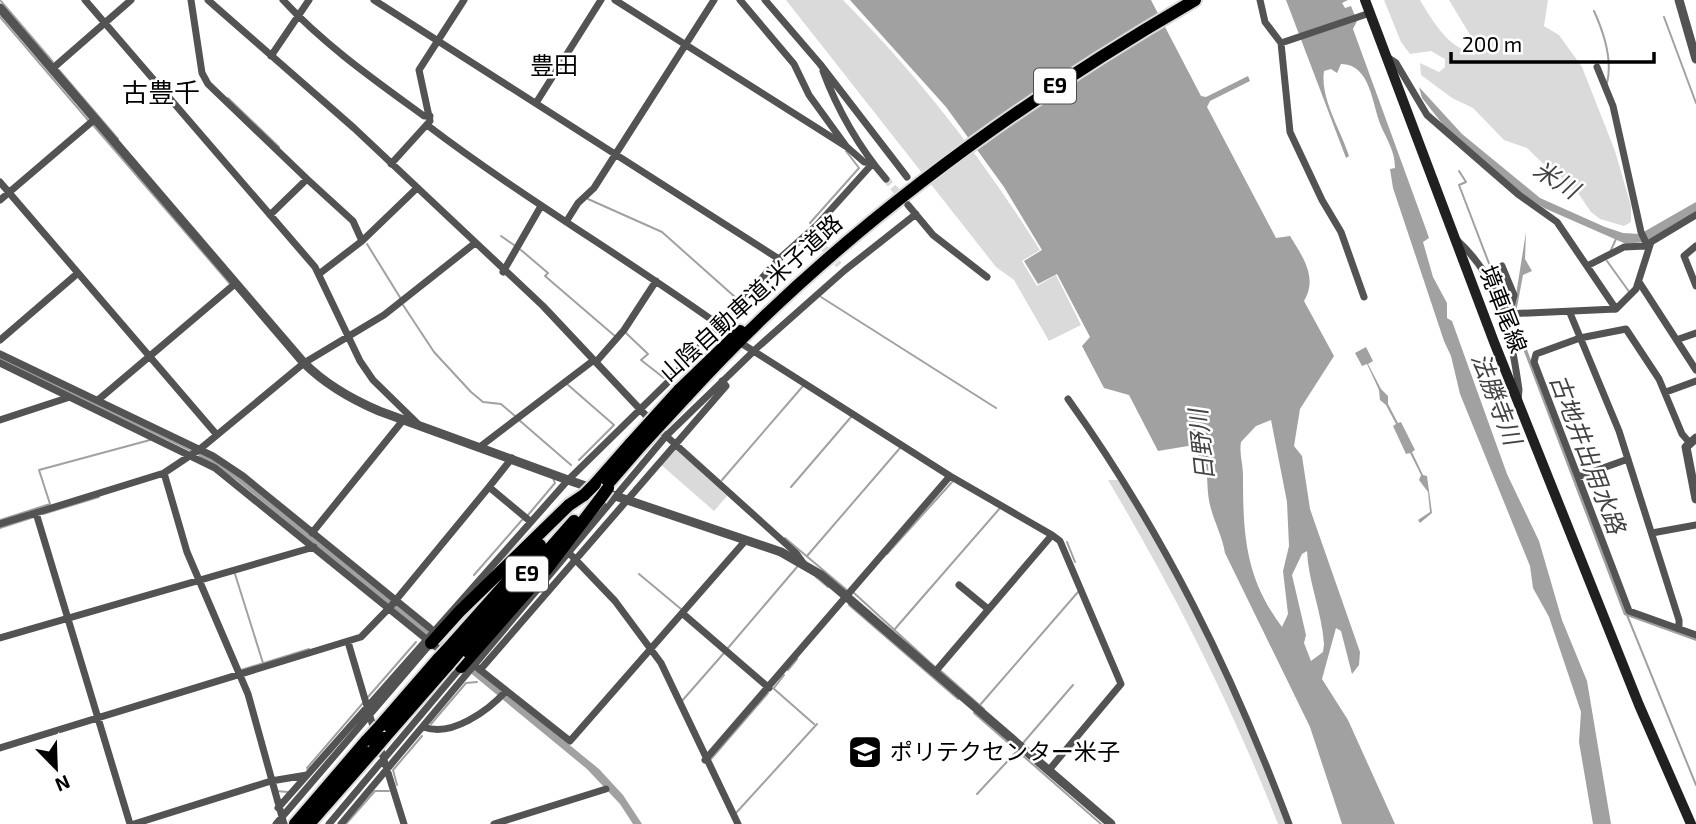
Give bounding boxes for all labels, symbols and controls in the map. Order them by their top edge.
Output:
scale bar [1451,21,1654,65]
text: 200 m [1462,31,1522,56]
district label: 豊田 [530,50,578,79]
road number: E9 [1034,68,1076,104]
district label: 古豊千 [122,76,200,107]
water label: 米川 [1529,154,1587,205]
street label: 山陰自動車道;米子道路 [653,208,847,386]
street label: 境車尾線 [1474,261,1533,357]
water label: 法勝寺川 [1467,348,1529,451]
water label: 古地井出用水路 [1545,370,1633,539]
water label: 日野川 [1182,405,1219,482]
road number: E9 [506,556,548,592]
north arrow [21,733,91,803]
school or university icon: ポリテクセンター米子 [846,733,884,771]
place label: ポリテクセンター米子 [890,737,1120,765]
text: N [52,771,74,797]

